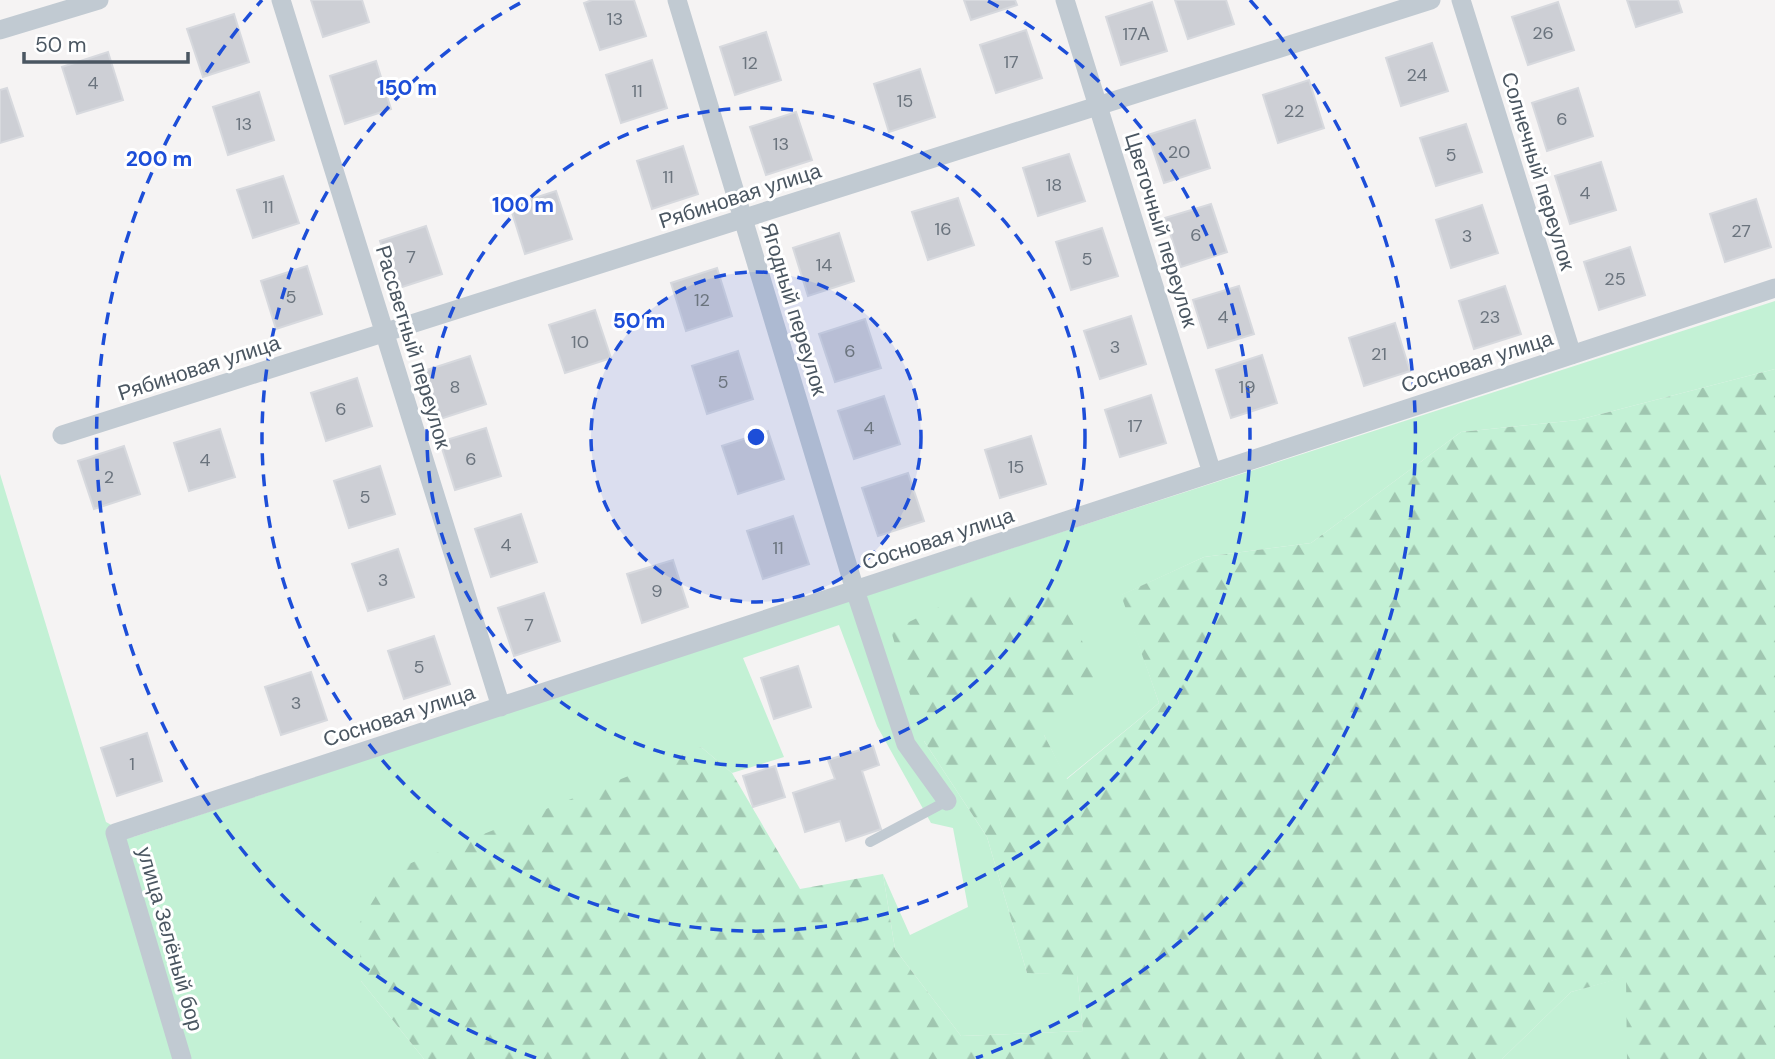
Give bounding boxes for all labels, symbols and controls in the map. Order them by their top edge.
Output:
house number: 13 [607,7,623,31]
scale bar [24,21,189,65]
house number: 26 [1532,21,1554,45]
house number: 17А [1122,22,1150,46]
text: 50 m [35,31,86,59]
house number: 17 [1003,50,1019,74]
house number: 12 [742,51,758,75]
house number: 24 [1407,63,1428,87]
street label: Солнечный переулок [1495,69,1582,274]
house number: 4 [88,71,99,95]
text: 150 m [377,74,437,102]
house number: 11 [631,79,643,103]
house number: 15 [897,89,913,113]
house number: 22 [1284,99,1304,123]
house number: 6 [1556,107,1568,131]
house number: 13 [236,112,252,136]
street label: Цветочный переулок [1118,129,1204,332]
house number: 13 [773,132,789,156]
house number: 20 [1168,140,1190,164]
house number: 5 [1446,143,1456,167]
text: 200 m [126,145,192,173]
street label: Рябиновая улица [655,156,825,235]
house number: 11 [662,165,674,189]
house number: 18 [1046,173,1062,197]
house number: 4 [1580,181,1591,205]
text: 100 m [492,191,554,219]
house number: 11 [262,195,274,219]
house number: 16 [935,217,951,241]
street label: Ягодный переулок [754,219,834,400]
house number: 27 [1731,219,1751,243]
house number: 6 [1190,223,1202,247]
house number: 3 [1462,224,1472,248]
street label: Рассветный переулок [369,242,457,453]
house number: 7 [406,245,416,269]
house number: 5 [1082,247,1092,271]
house number: 14 [816,253,832,277]
house number: 25 [1604,267,1626,291]
house number: 5 [286,285,296,309]
house number: 12 [694,288,710,312]
house number: 4 [1218,305,1229,329]
house number: 23 [1479,305,1501,329]
text: 50 m [613,307,665,335]
street label: Сосновая улица [1398,324,1557,400]
street label: Рябиновая улица [114,328,284,407]
house number: 10 [571,330,589,354]
house number: 3 [1110,335,1120,359]
house number: 6 [844,339,856,363]
house number: 21 [1371,342,1387,366]
house number: 5 [718,370,728,394]
house number: 8 [450,375,460,399]
house number: 19 [1239,375,1255,399]
house number: 6 [335,397,347,421]
house number: 17 [1127,414,1143,438]
house number: 4 [864,416,875,440]
centre of rings [744,425,768,449]
house number: 6 [465,447,477,471]
house number: 4 [200,448,211,472]
house number: 15 [1008,455,1024,479]
house number: 2 [104,465,114,489]
house number: 5 [360,485,370,509]
street label: Сосновая улица [859,501,1018,577]
house number: 4 [501,533,512,557]
house number: 11 [772,536,784,560]
house number: 3 [378,568,388,592]
house number: 9 [651,579,663,603]
house number: 7 [524,613,534,637]
house number: 5 [414,655,424,679]
street label: Сосновая улица [320,678,479,754]
house number: 3 [291,691,301,715]
house number: 1 [129,752,135,776]
street label: улица Зелёный бор [130,844,210,1034]

